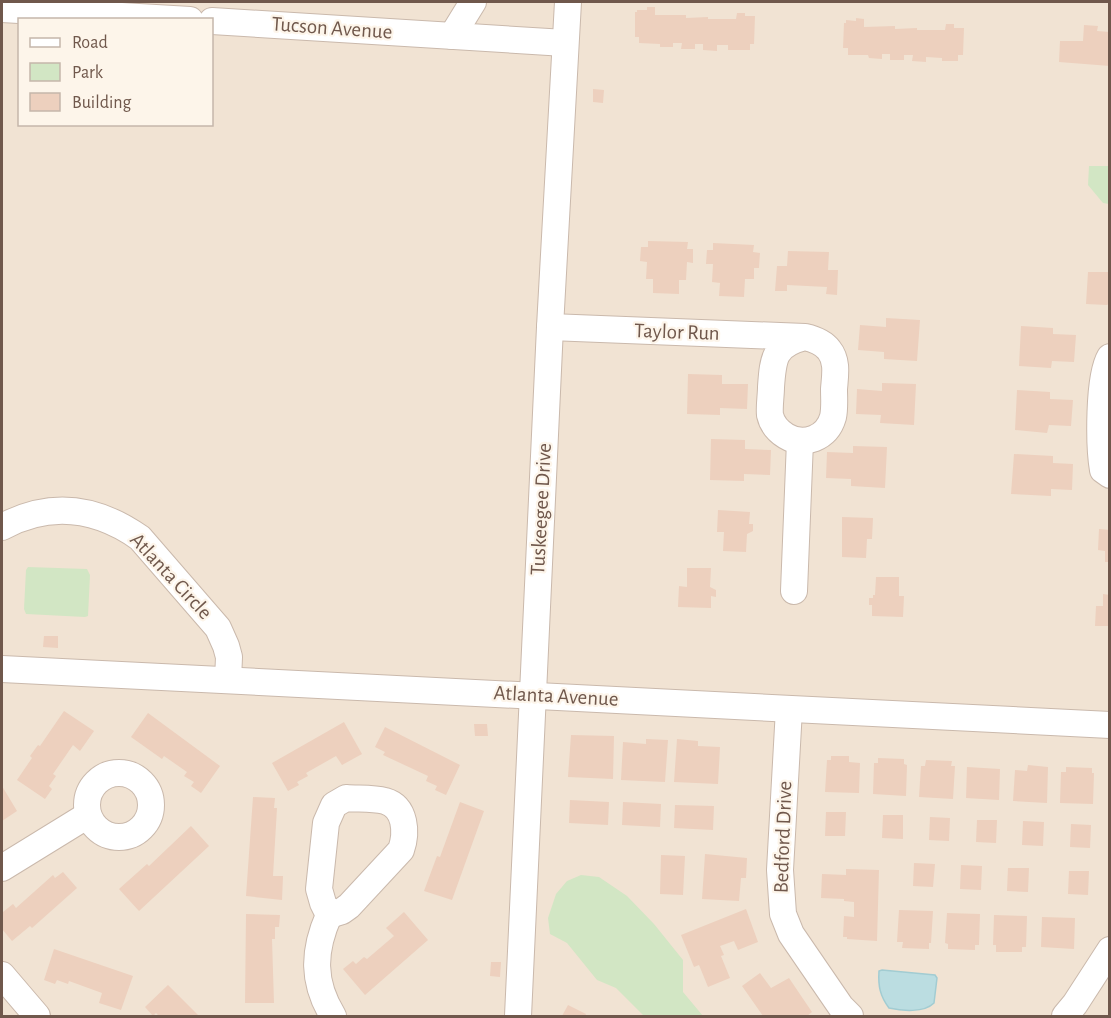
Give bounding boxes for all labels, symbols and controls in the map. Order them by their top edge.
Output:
street label: Tucson Avenue [271,13,393,43]
legend [18,18,213,126]
text: Road [72,34,108,52]
text: Park [72,64,104,82]
text: Building [72,94,132,112]
street label: Taylor Run [634,320,720,344]
street label: Tuskeegee Drive [527,442,555,576]
street label: Atlanta Circle [126,529,216,623]
street label: Atlanta Avenue [493,682,619,710]
street label: Bedford Drive [771,780,795,894]

